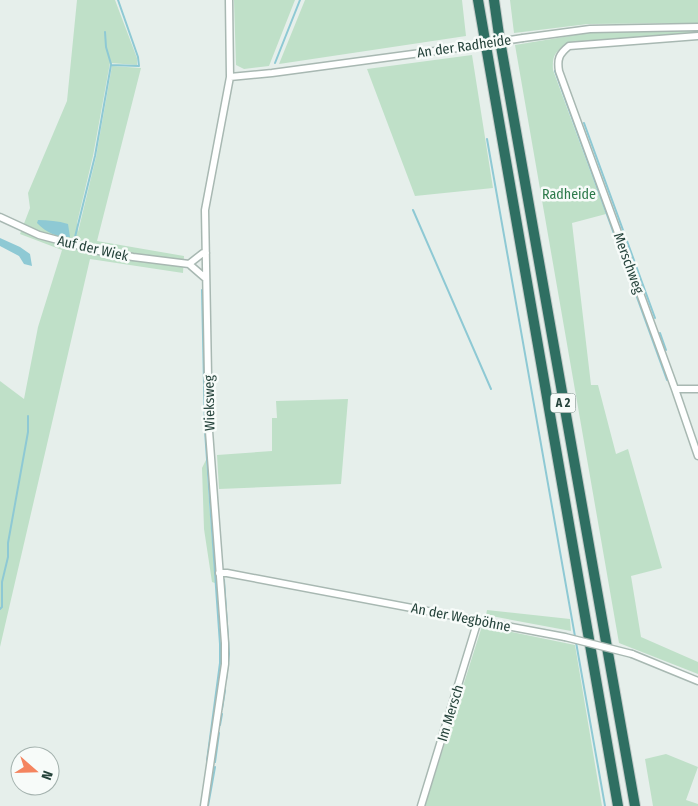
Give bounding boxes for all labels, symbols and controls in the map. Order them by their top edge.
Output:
street label: An der Radheide [416,31,512,62]
park label: Radheide [542,186,596,203]
street label: Merschweg [610,230,648,296]
street label: Auf der Wiek [56,232,130,265]
street label: Wieksweg [201,374,218,431]
road number: A 2 [550,393,576,412]
street label: An der Wegböhne [410,600,512,635]
street label: Im Mersch [434,683,467,744]
north arrow [10,746,60,796]
text: N [37,768,56,782]

